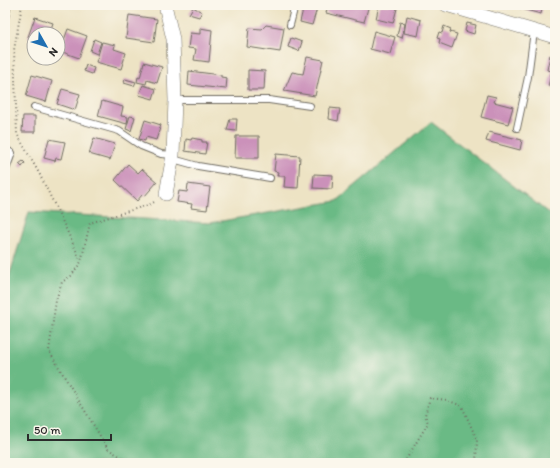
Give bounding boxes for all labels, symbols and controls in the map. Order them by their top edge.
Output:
north arrow [26,26,66,66]
text: N [46,45,61,59]
scale bar [28,416,111,442]
text: 50 m [34,423,60,437]

